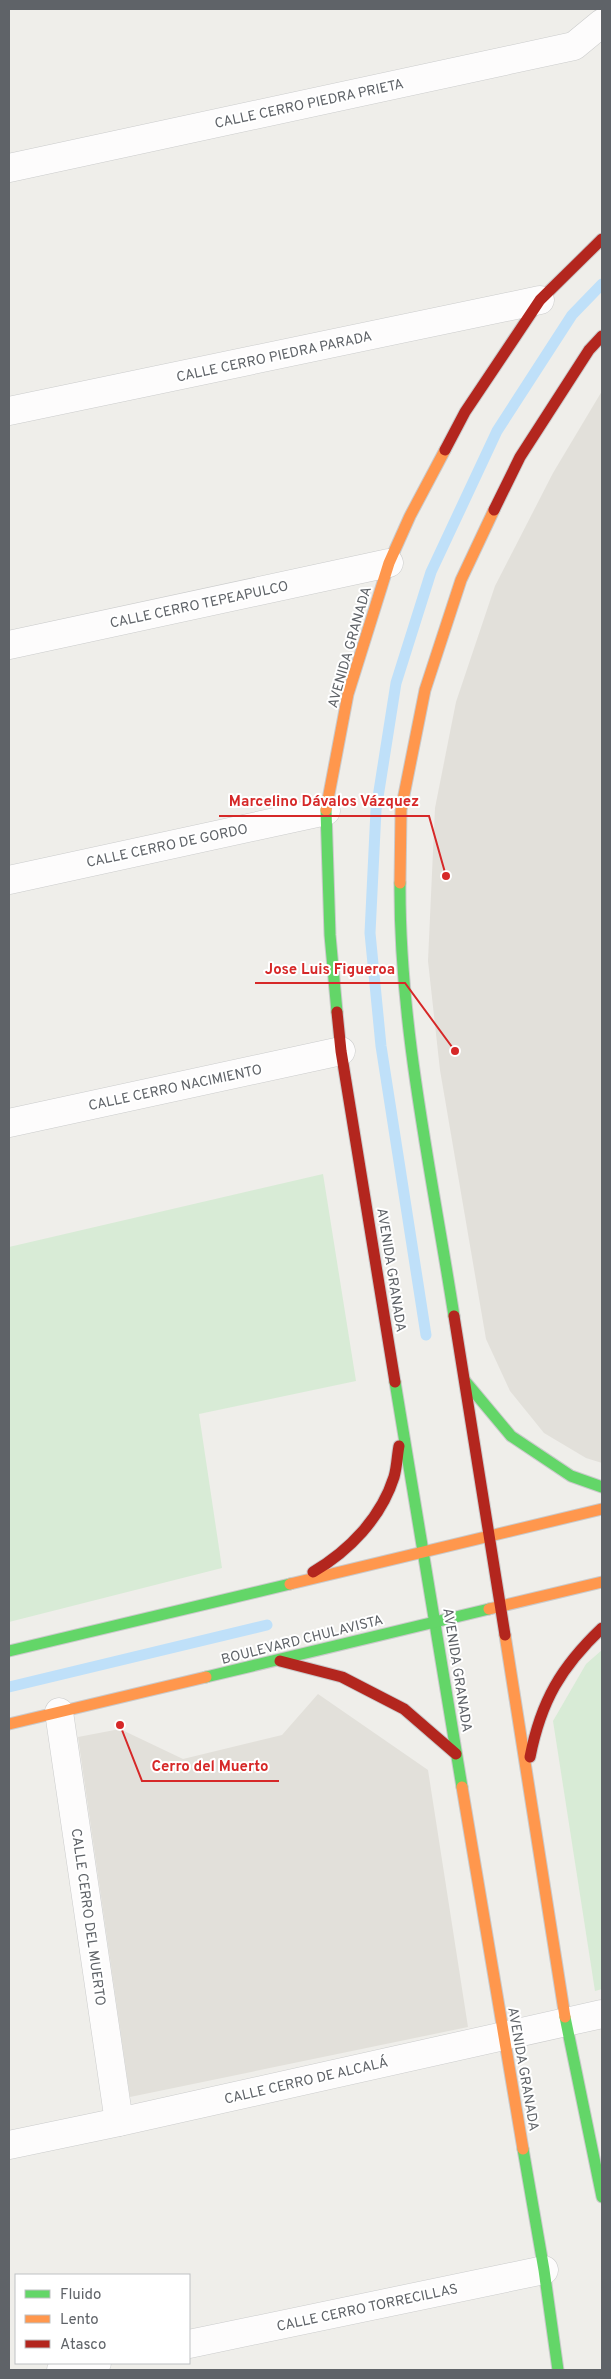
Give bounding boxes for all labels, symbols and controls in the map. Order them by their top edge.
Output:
street label: CALLE CERRO PIEDRA PRIETA [213,76,405,133]
street label: CALLE CERRO PIEDRA PARADA [175,328,374,387]
street label: CALLE CERRO TEPEAPULCO [109,578,290,633]
street label: AVENIDA GRANADA [325,585,376,710]
callout: Marcelino Dávalos Vázquez [219,786,429,816]
text: Marcelino Dávalos Vázquez [229,793,419,812]
street label: CALLE CERRO DE GORDO [85,821,250,872]
callout: Jose Luis Figueroa [255,953,405,983]
text: Jose Luis Figueroa [265,961,395,980]
street label: CALLE CERRO NACIMIENTO [87,1062,264,1115]
street label: AVENIDA GRANADA [372,1207,409,1333]
street label: AVENIDA GRANADA [438,1607,475,1733]
street label: BOULEVARD CHULAVISTA [220,1612,385,1669]
callout: Cerro del Muerto [142,1751,279,1781]
text: Cerro del Muerto [151,1758,269,1777]
street label: CALLE CERRO DEL MUERTO [67,1827,108,2007]
street label: AVENIDA GRANADA [503,2006,542,2132]
street label: CALLE CERRO DE ALCALÁ [222,2053,390,2109]
legend [15,2274,190,2364]
street label: CALLE CERRO TORRECILLAS [275,2281,459,2336]
text: Fluido [60,2286,101,2305]
text: Lento [60,2311,99,2330]
text: Atasco [60,2336,106,2355]

